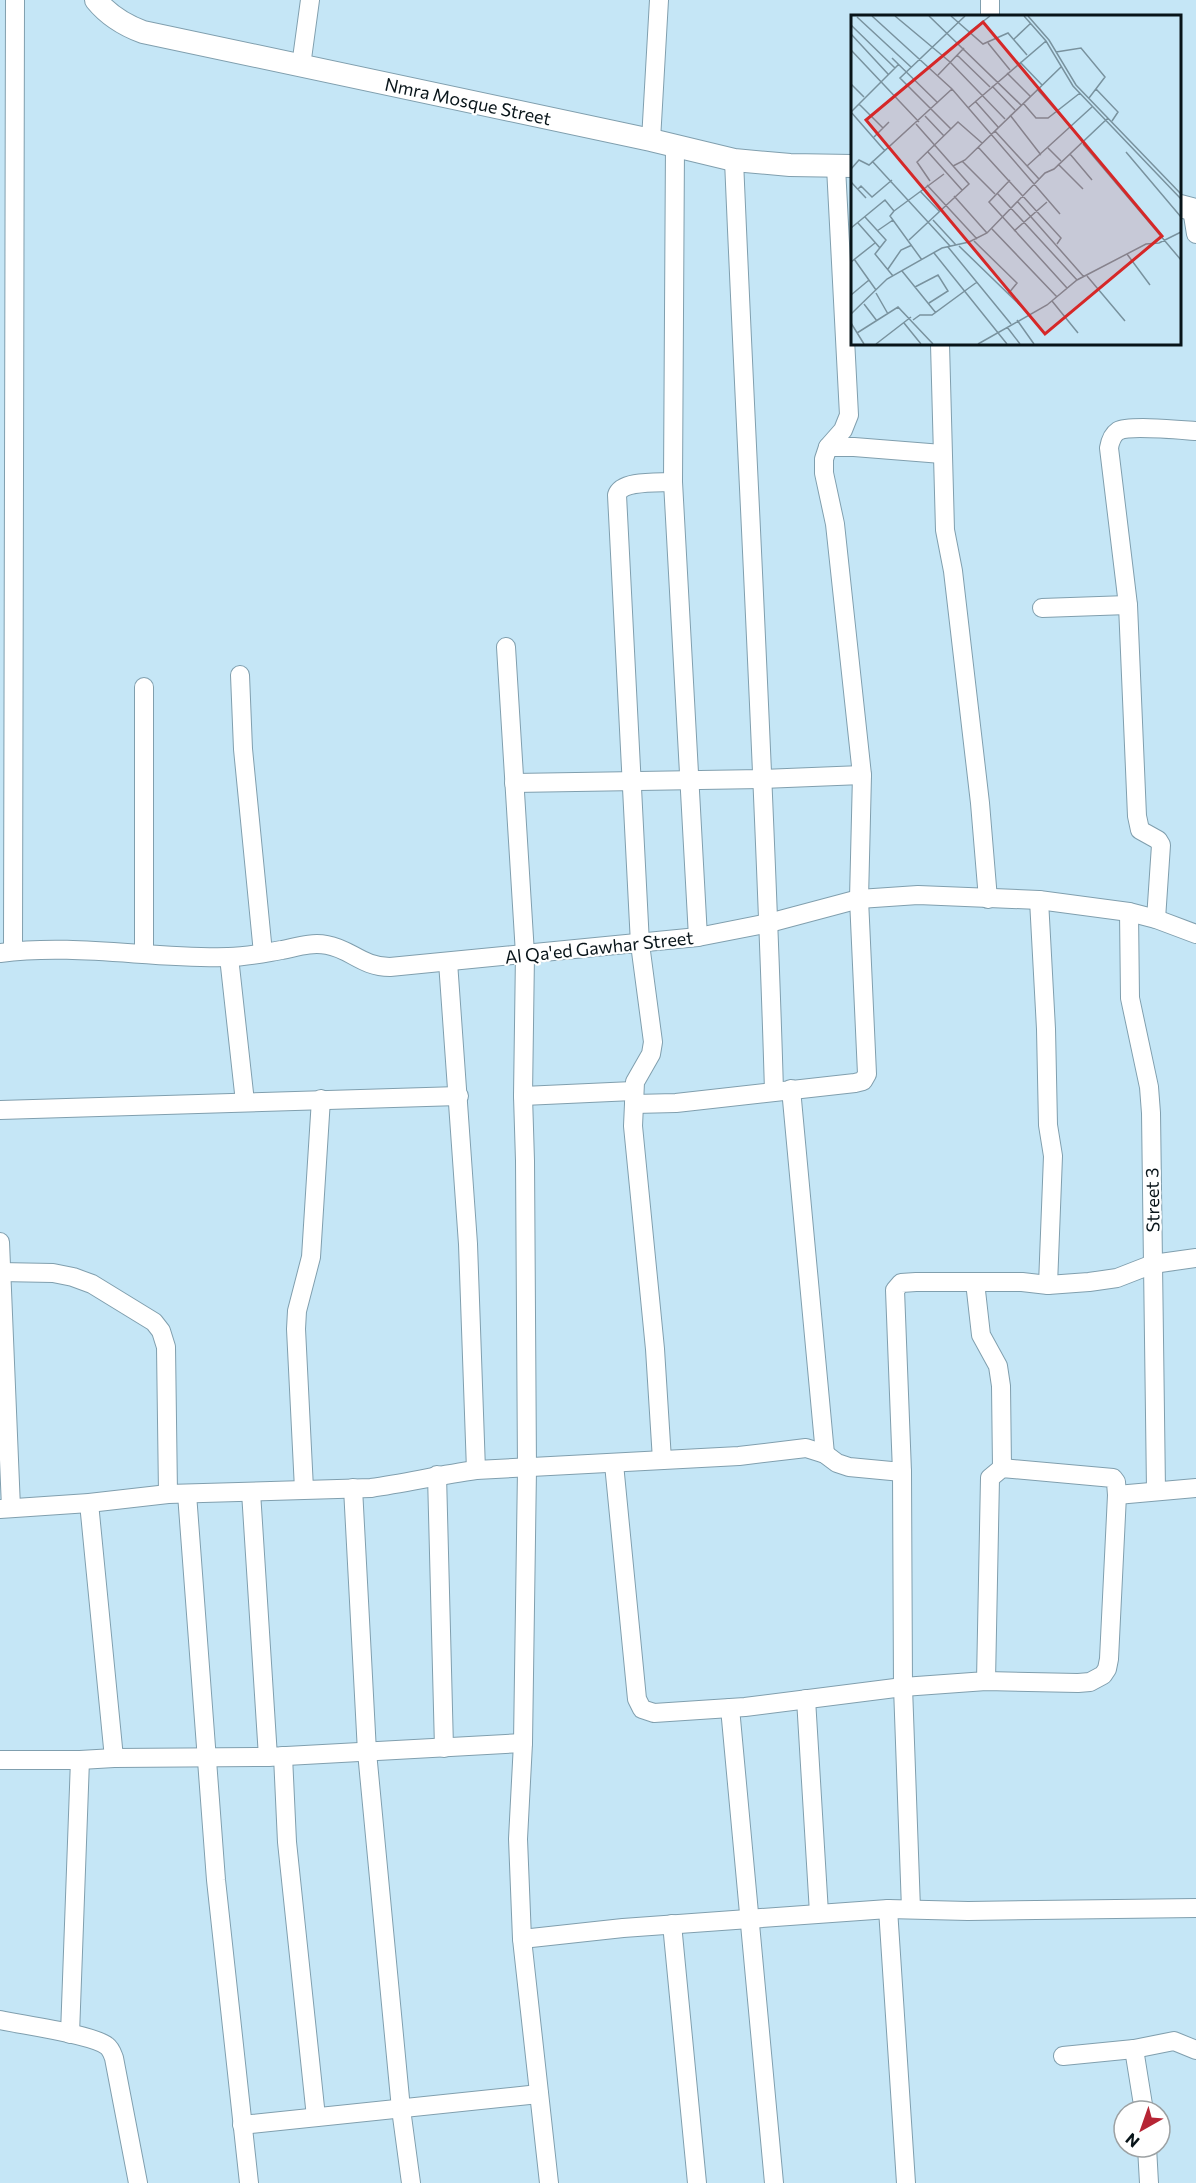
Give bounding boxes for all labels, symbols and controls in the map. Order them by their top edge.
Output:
inset map [851,15,1181,345]
street label: Nmra Mosque Street [383,73,553,129]
street label: Al Qa'ed Gawhar Street [504,926,694,968]
street label: Street 3 [1140,1168,1164,1232]
north arrow [1112,2099,1172,2159]
text: N [1121,2130,1143,2152]

